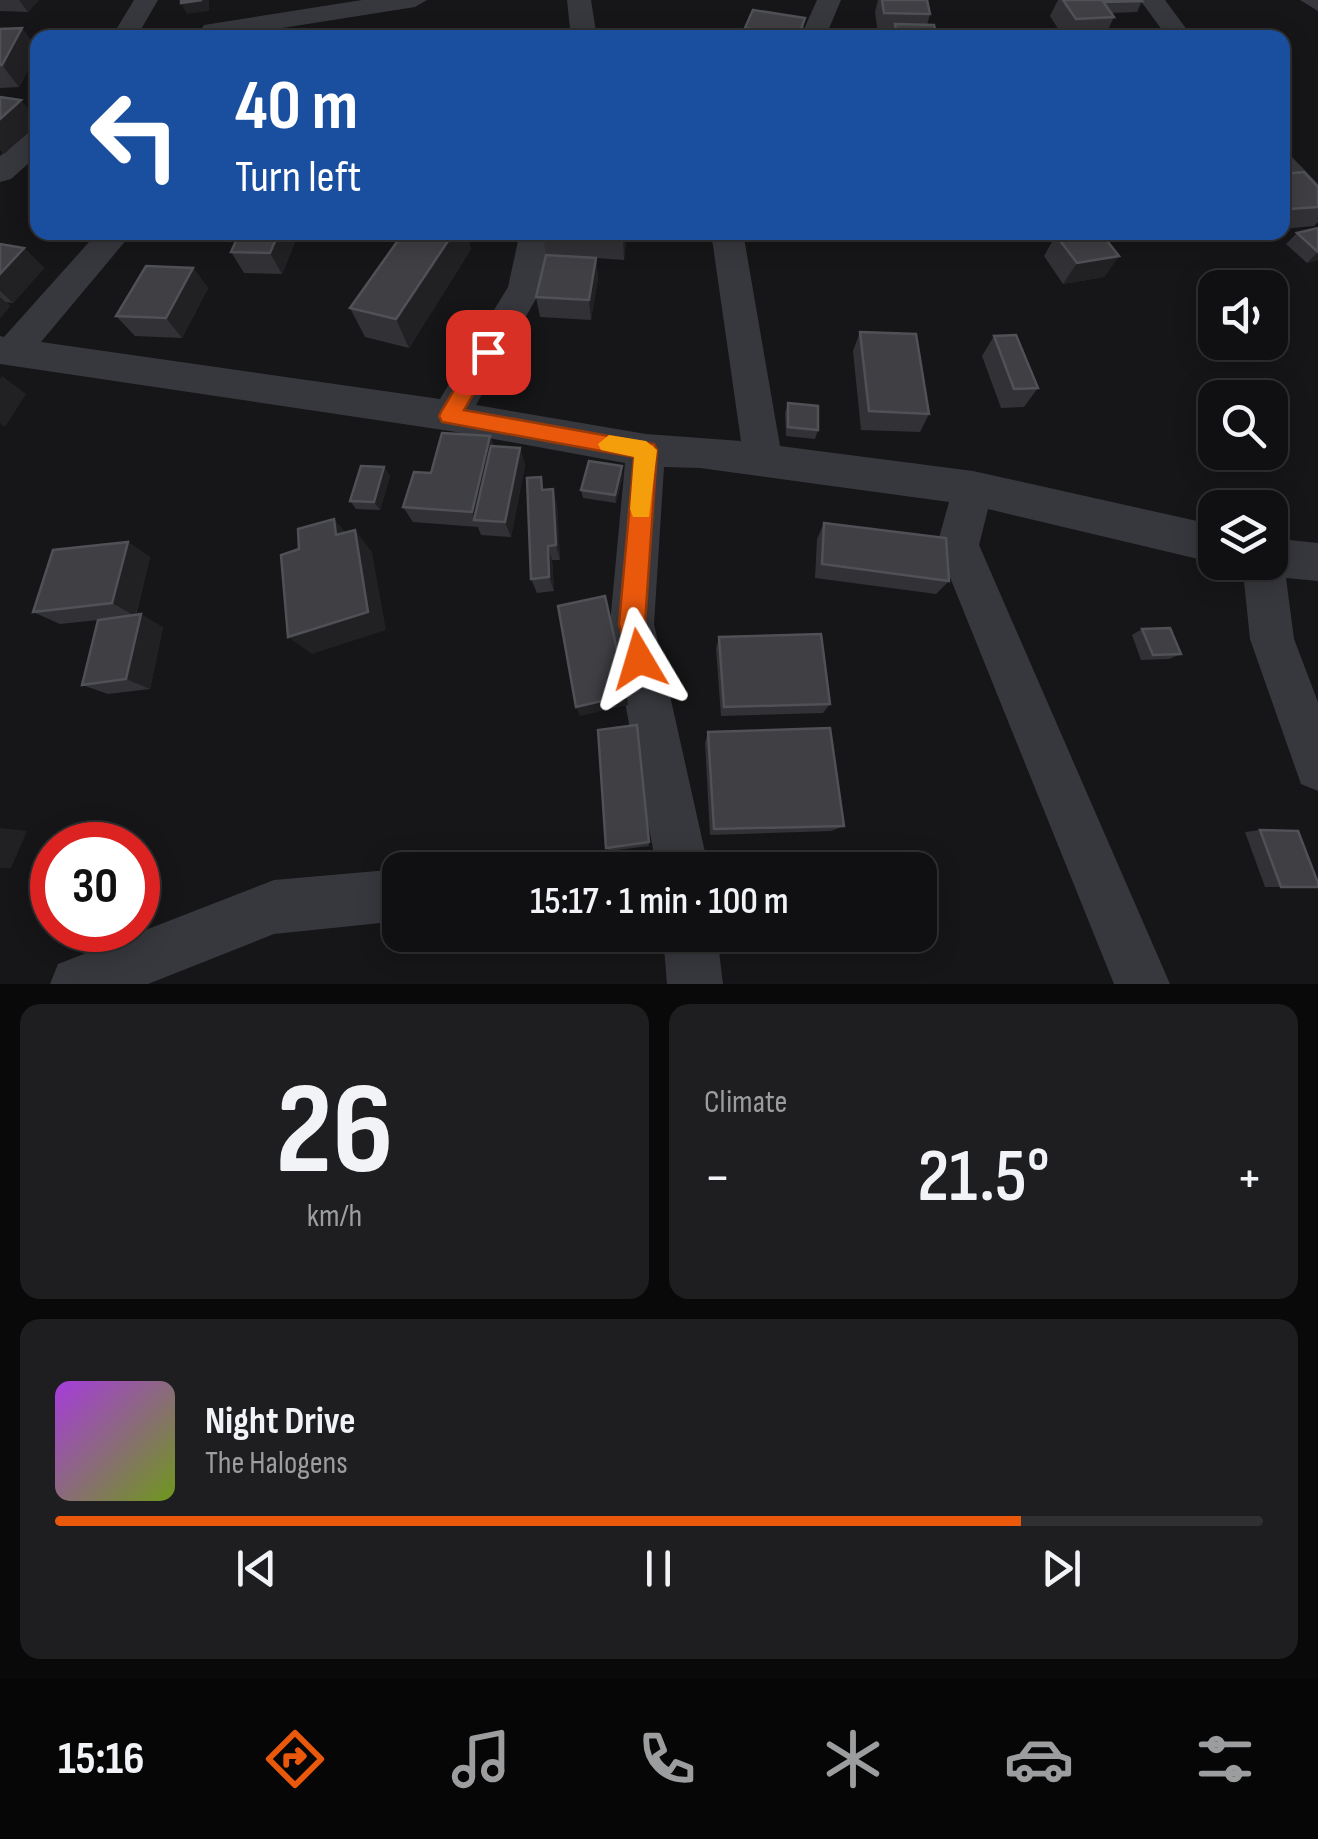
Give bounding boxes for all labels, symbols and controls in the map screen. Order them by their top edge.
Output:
text: 40 m [235,65,358,149]
icon: left [70,70,200,200]
text: Turn left [235,150,361,205]
map controls [1198,270,1288,580]
button: sound [1198,270,1288,360]
pin [446,310,531,395]
icon: arrive [461,325,516,380]
button: search [1198,380,1288,470]
button: layers [1198,490,1288,580]
position arrow [587,607,691,711]
speed limit sign: 30 [30,822,160,952]
text: 15:17 · 1 min · 100 m [530,879,789,924]
text: 26 [275,1054,394,1210]
text: Climate [704,1083,787,1122]
text: 21.5° [917,1132,1050,1223]
text: − [704,1145,731,1212]
text: + [1236,1145,1263,1212]
text: km/h [307,1197,362,1236]
text: Night Drive [205,1399,356,1444]
text: The Halogens [205,1444,348,1483]
icon: previous [229,1541,284,1596]
icon: pause [631,1541,686,1596]
icon: next [1034,1541,1089,1596]
icon: directions [260,1724,330,1794]
icon: music [446,1724,516,1794]
icon: phone [632,1724,702,1794]
icon: climate [818,1724,888,1794]
icon: car [1004,1724,1074,1794]
icon: filters [1190,1724,1260,1794]
text: 15:16 [58,1732,144,1787]

